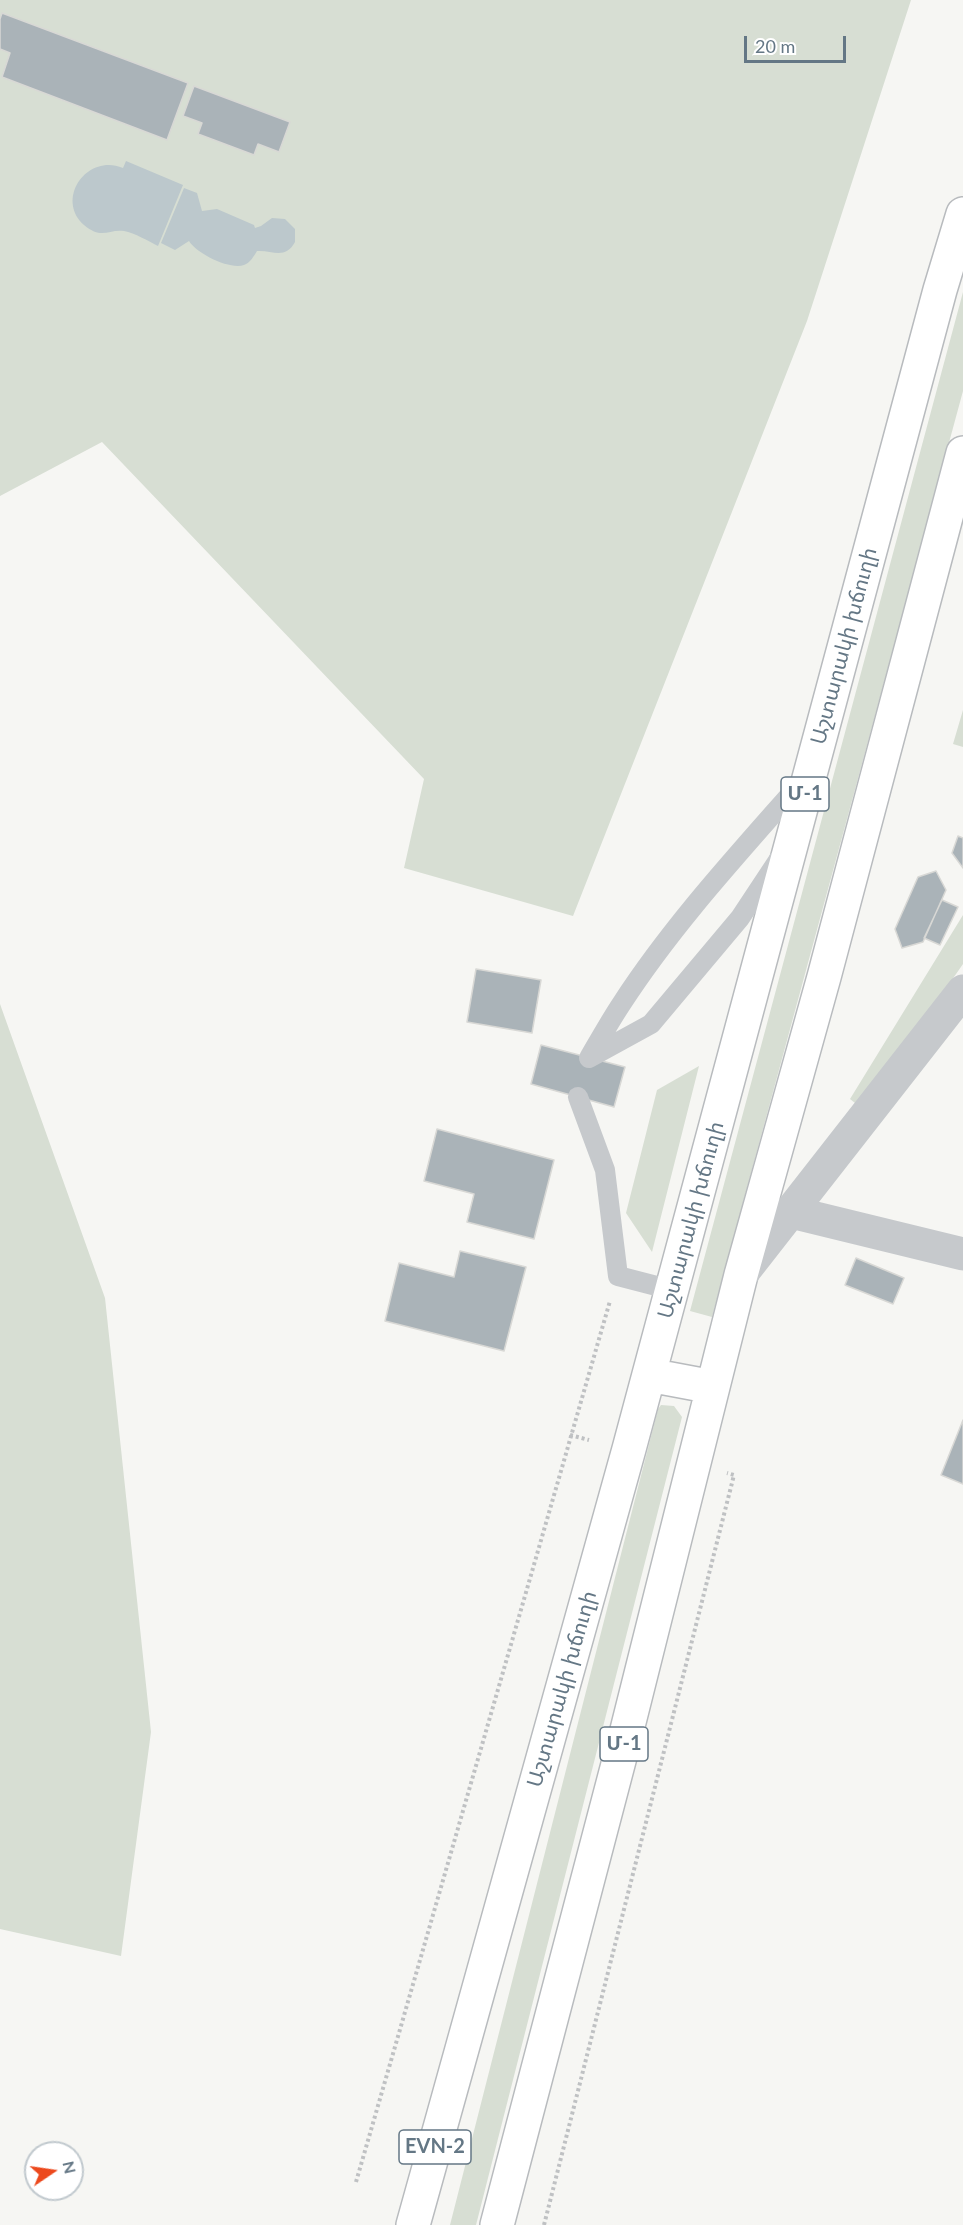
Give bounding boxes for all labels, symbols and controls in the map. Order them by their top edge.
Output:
scale bar [747,24,849,62]
text: 20 m [755,35,795,57]
street label: Աշտարակի խճուղի [806,545,882,747]
road number: Մ-1 [781,777,829,811]
street label: Աշտարակի խճուղի [653,1119,729,1321]
street label: Աշտարակի խճուղի [522,1588,602,1790]
road number: Մ-1 [600,1727,648,1761]
road number: EVN-2 [399,2130,471,2164]
north arrow [24,2141,84,2201]
text: N [59,2159,81,2175]

